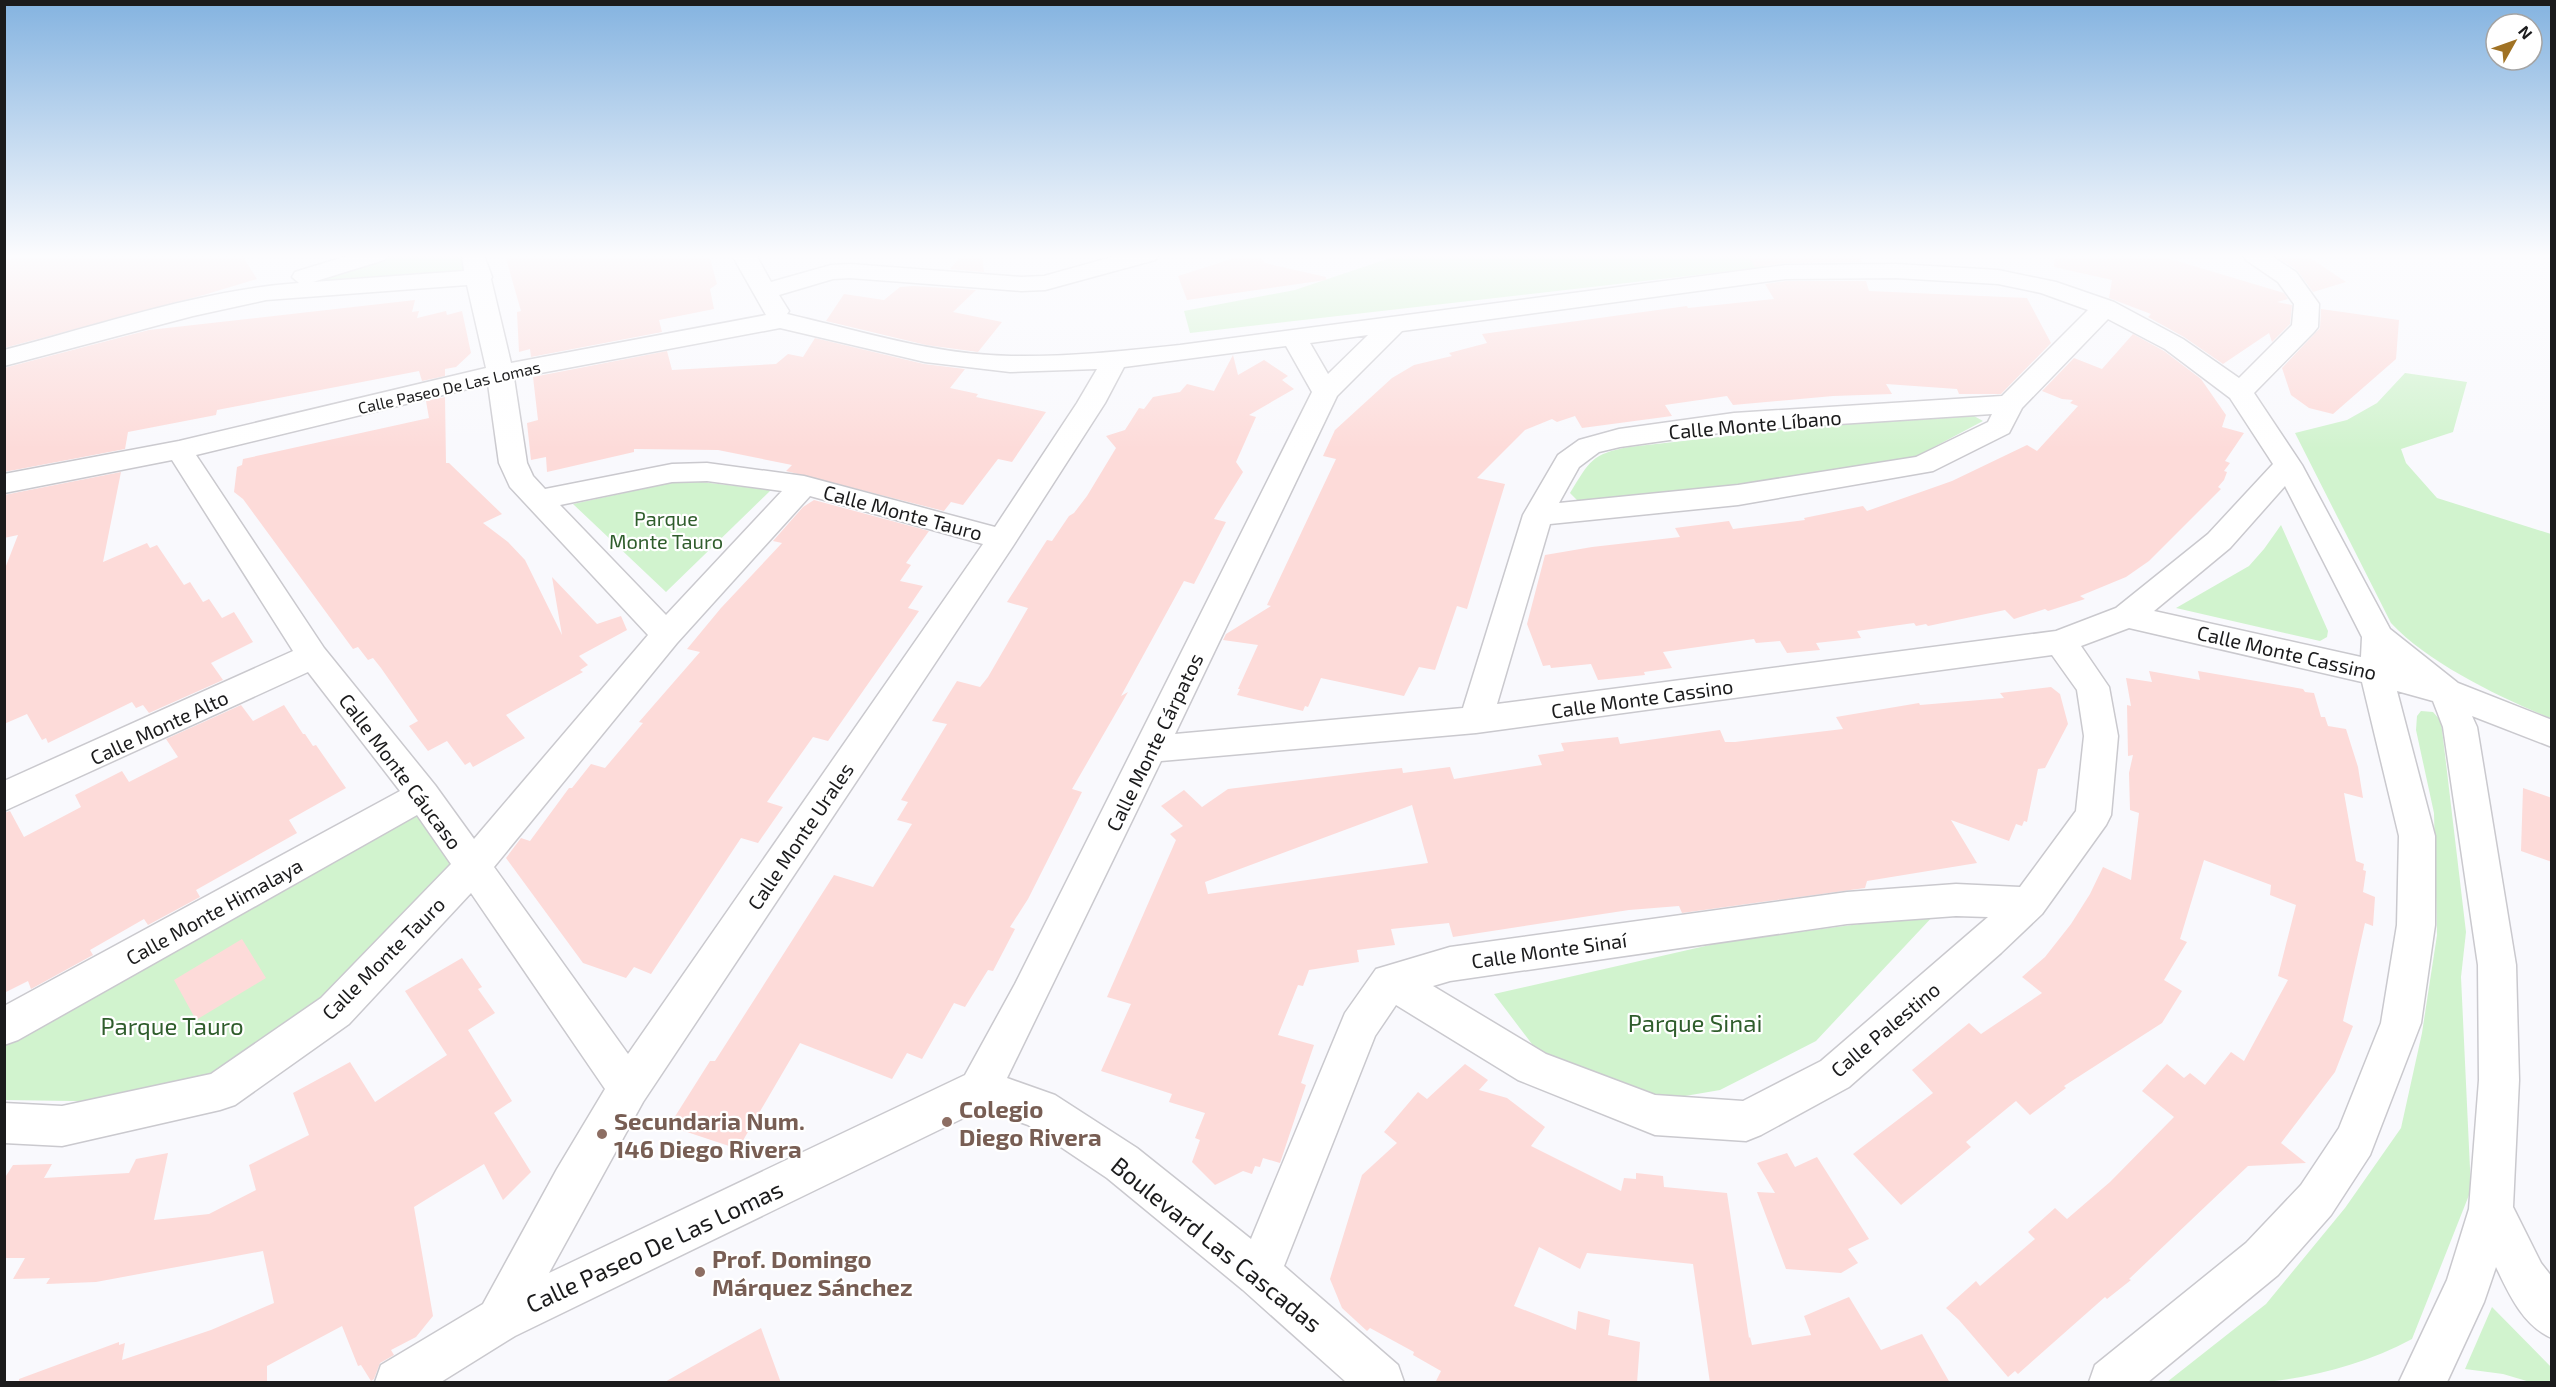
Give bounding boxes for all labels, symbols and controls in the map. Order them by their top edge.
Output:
north arrow [2484,12,2544,72]
text: N [2515,22,2537,43]
street label: Calle Paseo De Las Lomas [356,357,542,417]
street label: Calle Monte Líbano [1668,404,1842,444]
street label: Calle Monte Tauro [821,479,985,545]
park label: Parque Monte Tauro [609,506,723,553]
street label: Calle Monte Cassino [2195,620,2379,684]
street label: Calle Monte Cárpatos [1100,649,1208,835]
street label: Calle Monte Cassino [1549,673,1735,723]
street label: Calle Monte Alto [86,685,232,769]
street label: Calle Monte Cáucaso [335,688,467,854]
street label: Calle Monte Urales [742,758,858,914]
street label: Calle Monte Himalaya [122,853,306,969]
street label: Calle Monte Tauro [317,892,449,1024]
street label: Calle Monte Sinaí [1470,927,1629,973]
street label: Calle Palestino [1826,977,1944,1081]
park label: Parque Sinai [1628,1008,1762,1037]
park label: Parque Tauro [100,1011,244,1040]
place label: Colegio Diego Rivera [959,1094,1102,1151]
place label: Secundaria Num. 146 Diego Rivera [614,1106,805,1163]
marker: Colegio Diego Rivera [940,1115,954,1129]
marker: Secundaria Num. 146 Diego Rivera [595,1127,609,1141]
street label: Boulevard Las Cascadas [1106,1150,1328,1338]
street label: Calle Paseo De Las Lomas [521,1174,787,1318]
place label: Prof. Domingo Márquez Sánchez [712,1244,913,1301]
marker: Prof. Domingo Márquez Sánchez [693,1265,707,1279]

